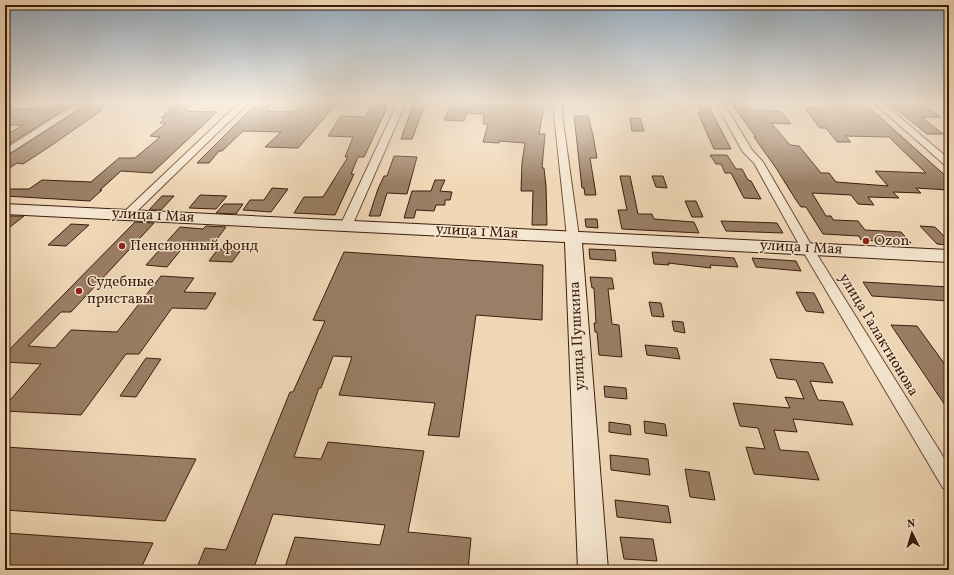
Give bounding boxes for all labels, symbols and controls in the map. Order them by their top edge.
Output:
street label: улица 1 Мая [111,203,195,229]
street label: улица 1 Мая [435,219,519,245]
place label: Ozon [874,231,909,252]
street label: улица 1 Мая [759,235,843,261]
place label: Пенсионный фонд [130,236,259,257]
marker: Ozon [861,236,871,246]
marker: Пенсионный фонд [117,241,127,251]
street label: улица Галактионова [833,269,923,401]
place label: Судебные приставы [87,272,154,310]
street label: улица Пушкина [565,281,591,391]
marker: Судебные приставы [74,286,84,296]
north arrow [892,513,932,553]
text: N [907,517,916,532]

